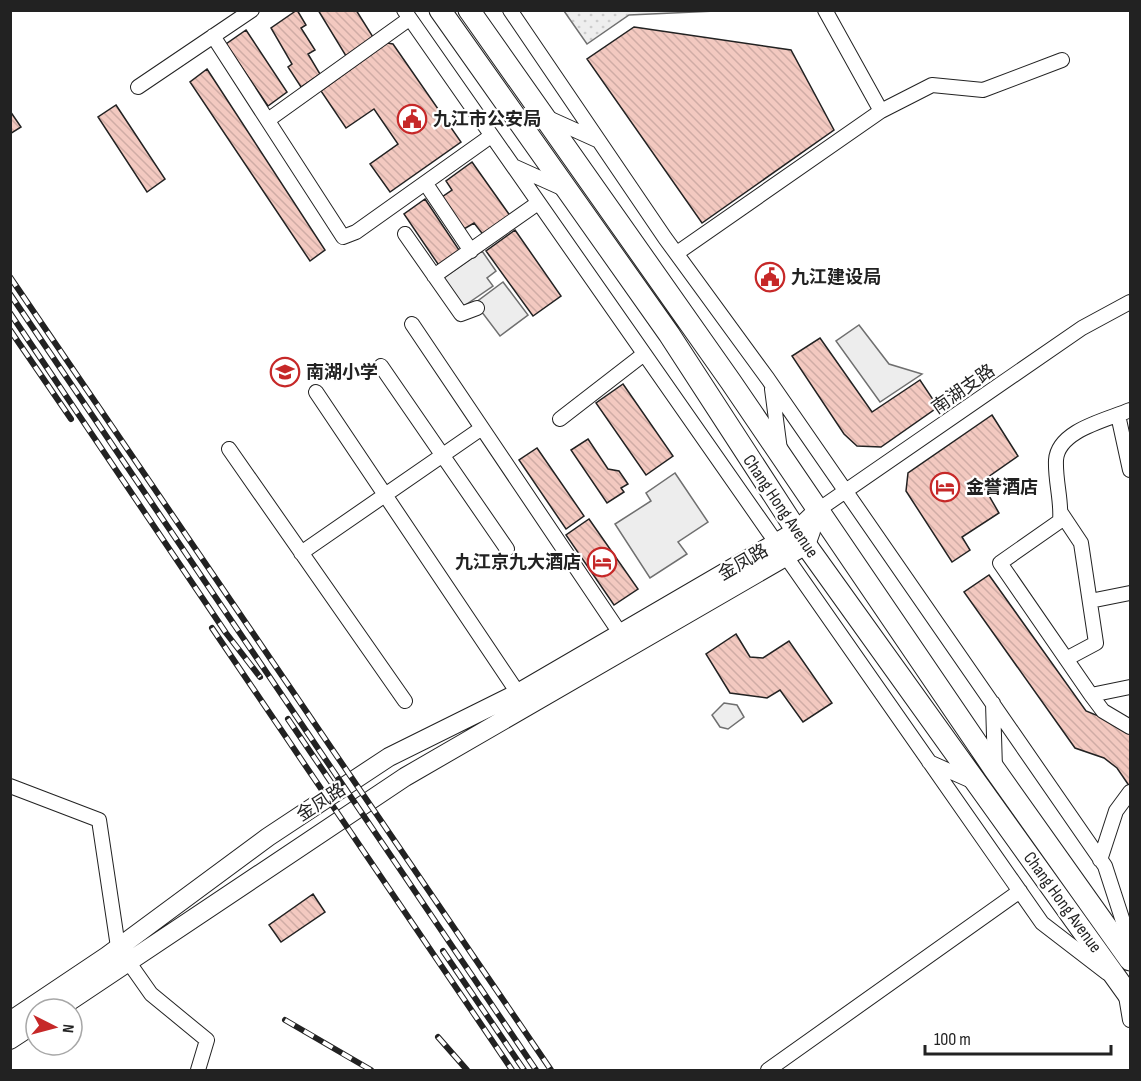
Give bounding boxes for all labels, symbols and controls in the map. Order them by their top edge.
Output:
public building icon: 九江市公安局 [396,103,428,135]
place label: 九江市公安局 [433,109,541,130]
public building icon: 九江建设局 [754,261,786,293]
place label: 九江建设局 [791,267,881,288]
school or university icon: 南湖小学 [269,356,301,388]
street label: 南湖支路 [928,360,999,419]
place label: 南湖小学 [306,362,378,383]
street label: Chang Hong Avenue [738,451,823,562]
hotel icon: 金誉酒店 [929,471,961,503]
place label: 金誉酒店 [966,477,1038,498]
street label: 金凤路 [715,540,772,585]
hotel icon: 九江京九大酒店 [586,546,618,578]
place label: 九江京九大酒店 [455,552,581,573]
street label: 金凤路 [293,779,350,826]
street label: Chang Hong Avenue [1019,848,1106,957]
north arrow [24,997,84,1057]
scale bar [925,1018,1111,1056]
text: N [58,1023,77,1034]
text: 100 m [934,1029,971,1050]

